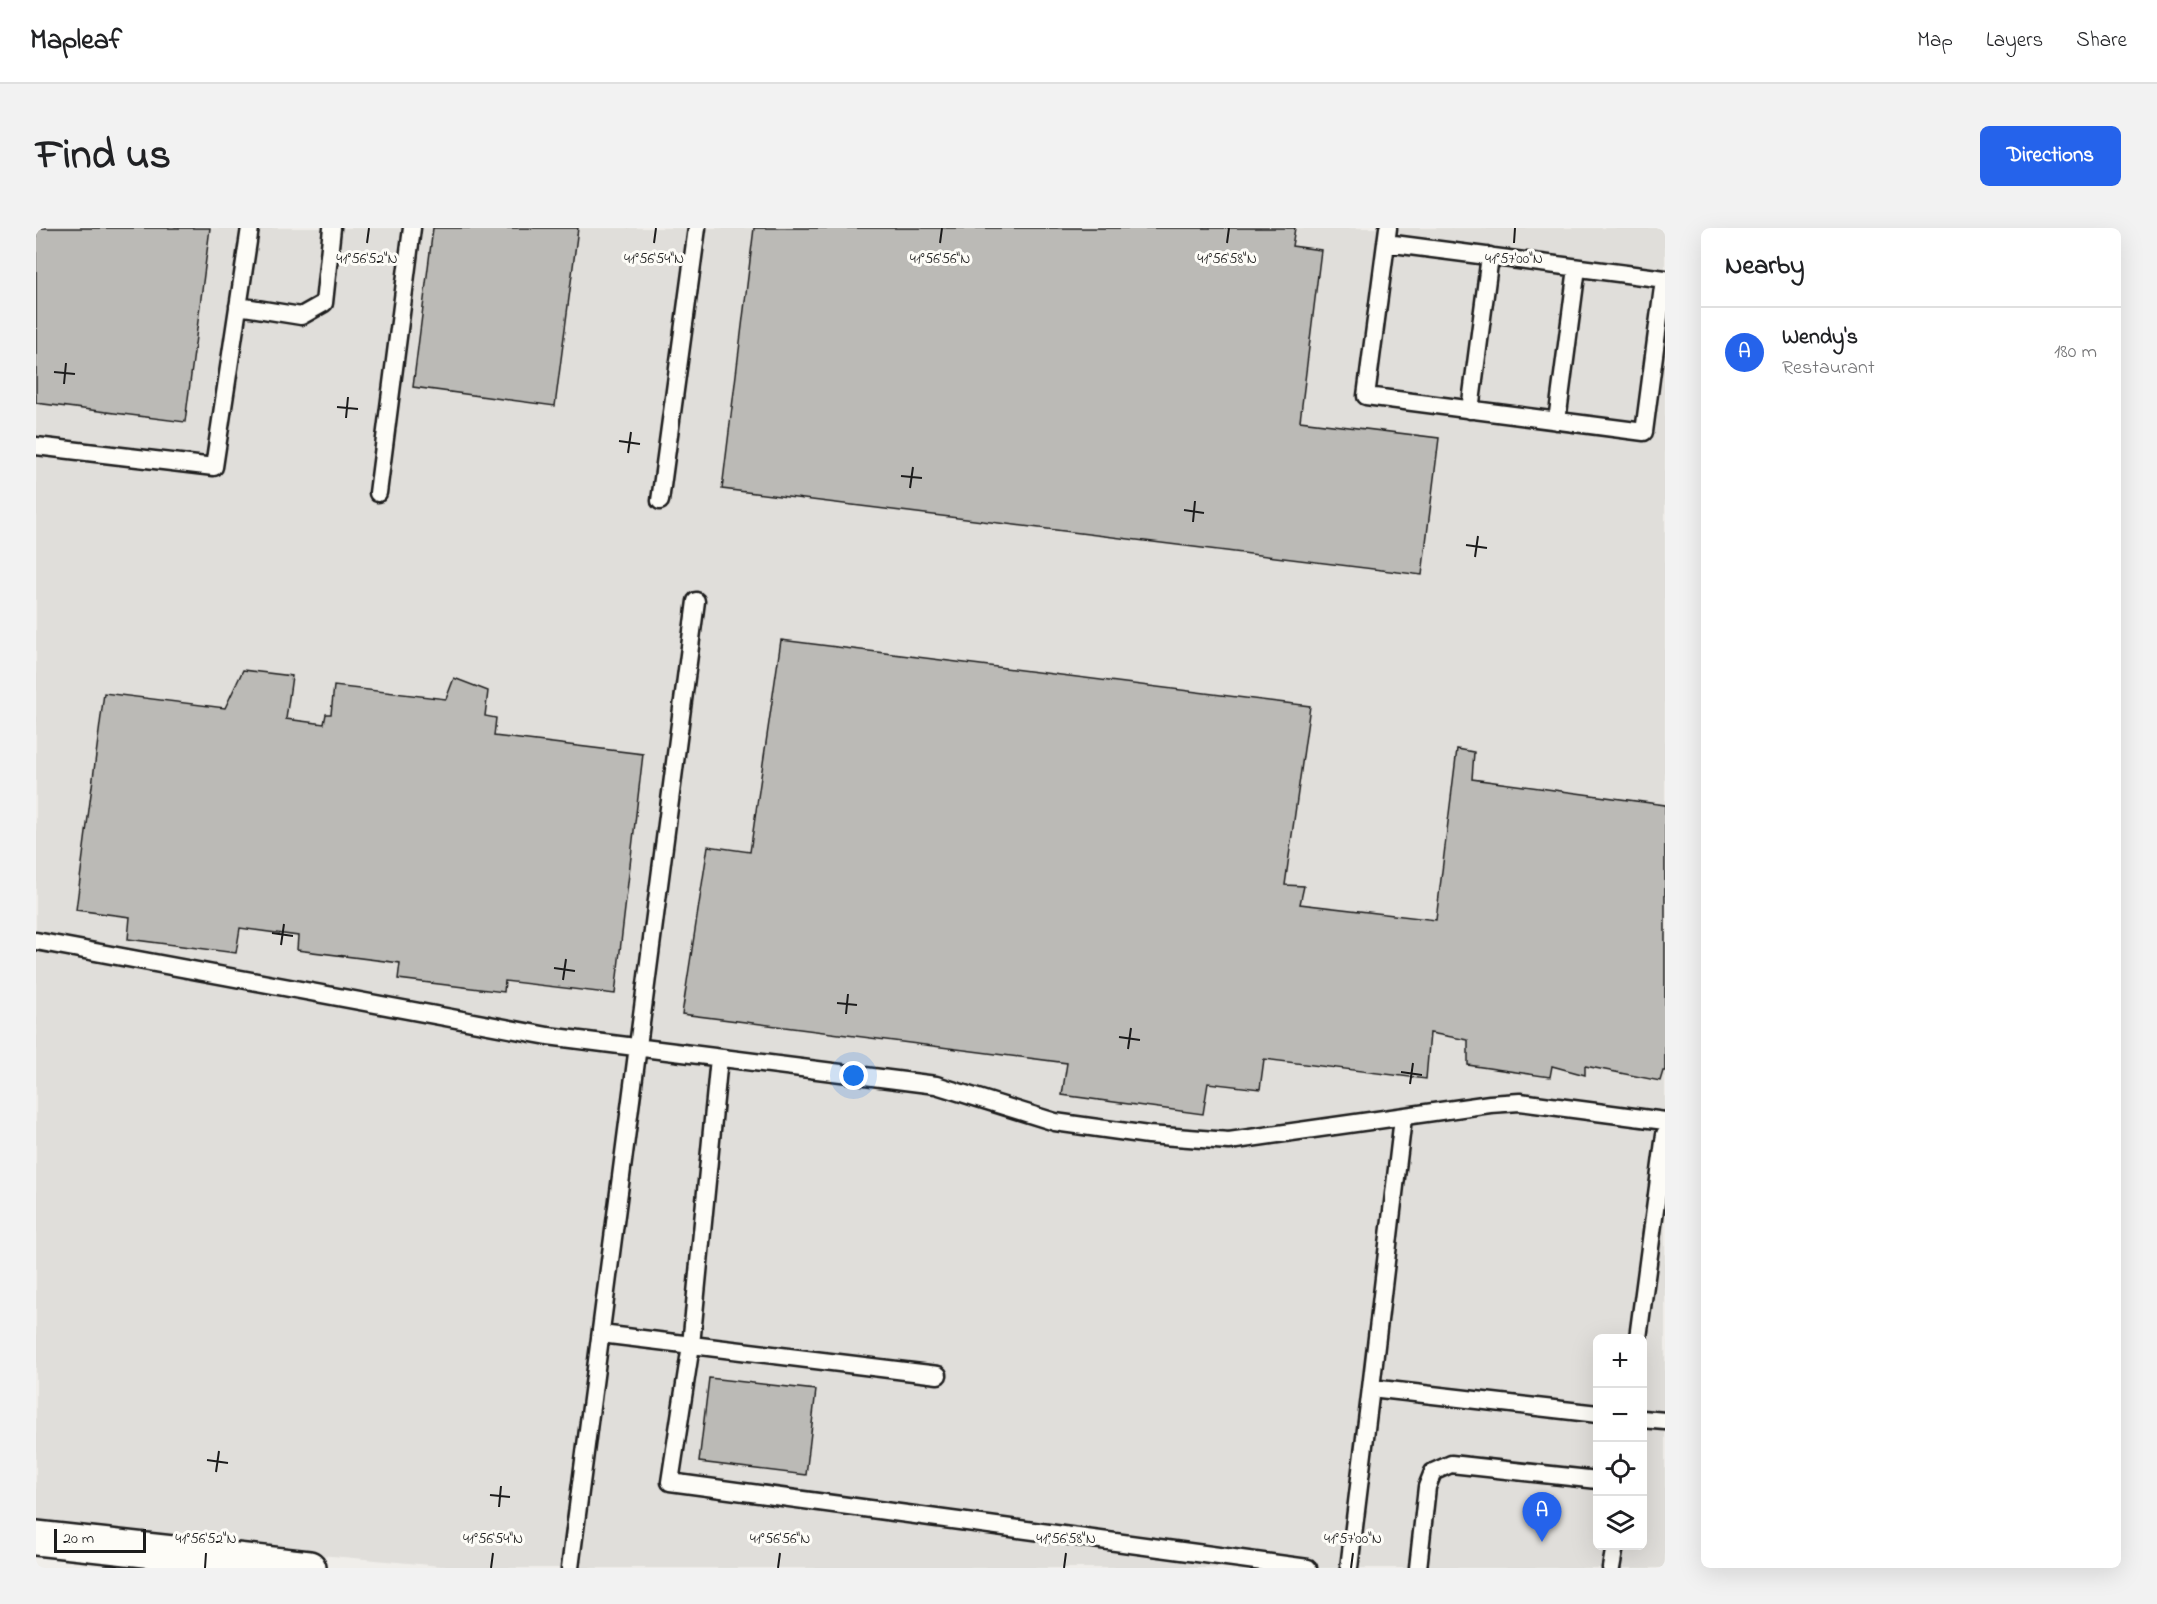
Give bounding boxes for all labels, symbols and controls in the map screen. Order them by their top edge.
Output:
text: Mapleaf [30,21,122,62]
text: Map [1917,26,1953,56]
text: Layers [1986,26,2043,56]
text: Share [2076,26,2127,56]
text: Find us [36,126,171,187]
button: Directions [1980,126,2121,186]
text: 41°56'52"N [336,248,398,270]
text: 41°56'54"N [624,248,684,270]
text: 41°56'56"N [910,248,970,270]
text: 41°56'58"N [1197,248,1257,270]
text: 41°57'00"N [1485,248,1543,270]
text: Nearby [1725,248,1804,286]
text: Wendy's [1782,322,1858,354]
text: A [1738,338,1751,367]
text: 180 m [2054,338,2097,367]
text: Restaurant [1782,354,1875,383]
your location [839,1061,868,1090]
map controls [1593,1334,1647,1550]
button: + [1593,1334,1647,1388]
button: − [1593,1388,1647,1442]
button: locate [1593,1442,1647,1496]
pin: A [1522,1492,1562,1542]
button: layers [1593,1496,1647,1550]
scale bar [54,1526,146,1554]
text: 20 m [63,1527,94,1551]
text: 41°56'52"N [175,1528,237,1550]
text: 41°56'54"N [463,1528,523,1550]
text: 41°56'56"N [750,1528,810,1550]
text: 41°56'58"N [1036,1528,1096,1550]
text: 41°57'00"N [1324,1528,1382,1550]

